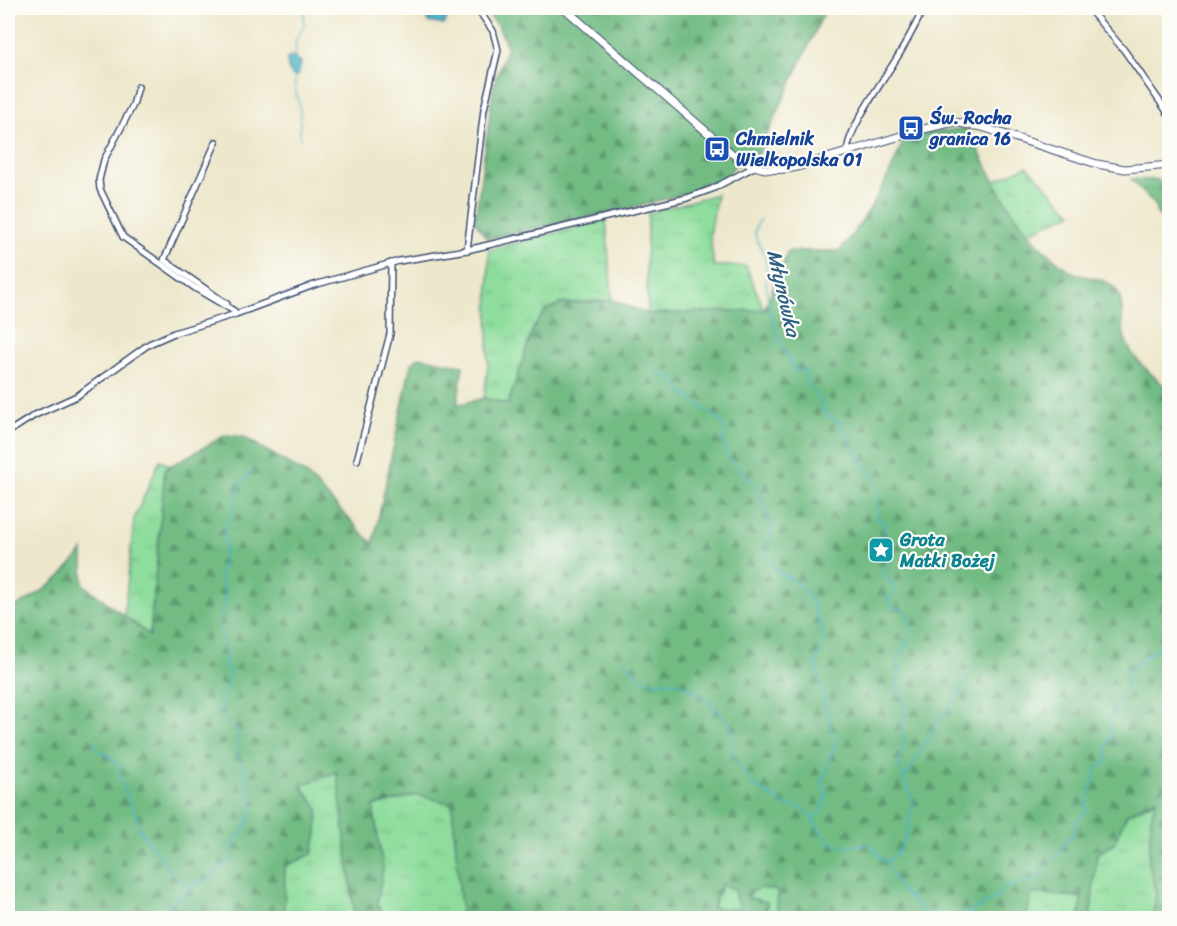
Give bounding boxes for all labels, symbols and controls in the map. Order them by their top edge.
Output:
place label: Św. Rocha granica 16 [928,102,1012,155]
bus stop icon: Św. Rocha granica 16 [896,113,926,143]
place label: Chmielnik Wielkopolska 01 [735,123,862,176]
bus stop icon: Chmielnik Wielkopolska 01 [702,134,732,164]
water label: Młynówka [756,246,811,342]
place label: Grota Matki Bożej [899,524,996,577]
place icon: Grota Matki Bożej [866,535,896,565]

